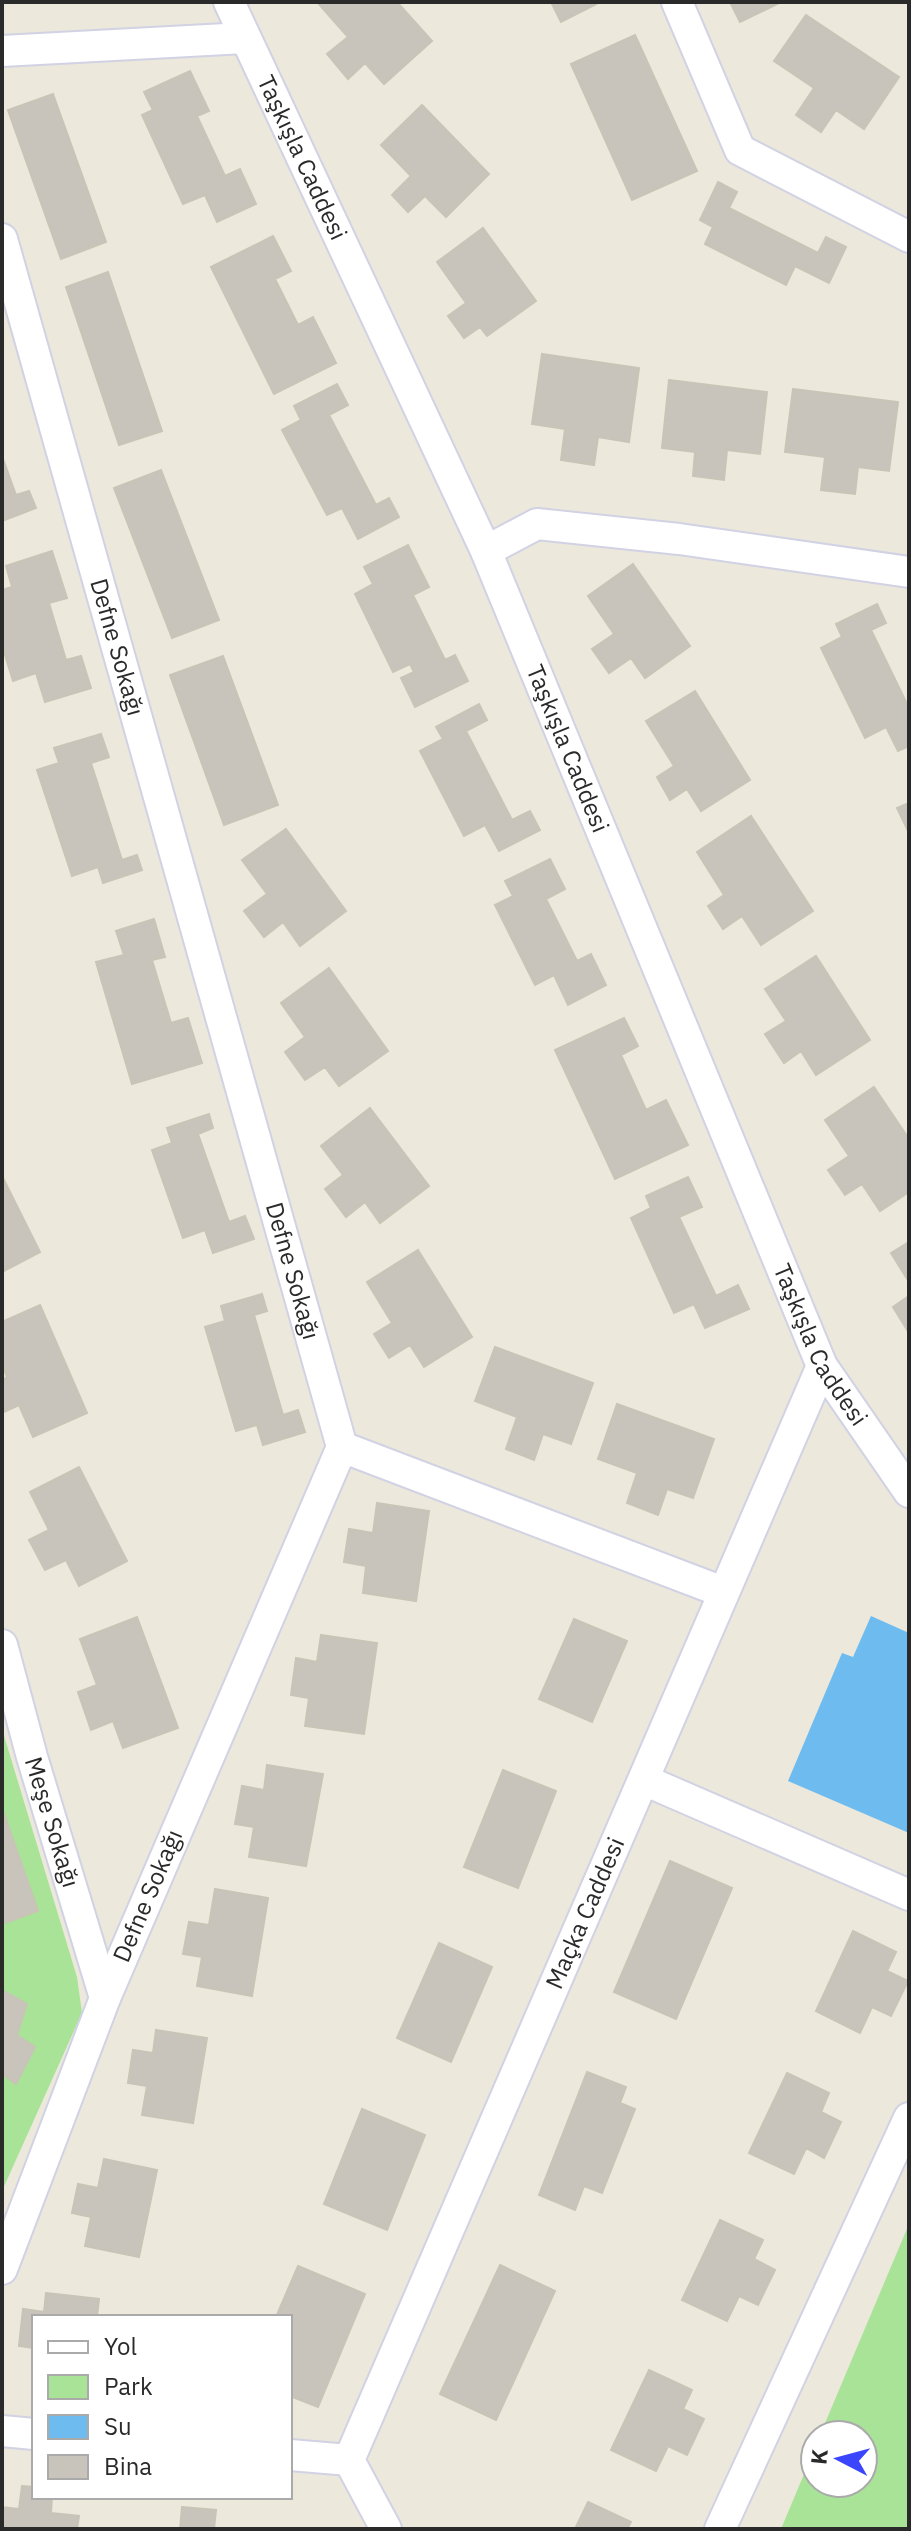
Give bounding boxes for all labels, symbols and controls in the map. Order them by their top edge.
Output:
street label: Taşkışla Caddesi [251,70,355,245]
street label: Defne Sokağı [83,575,152,719]
street label: Taşkışla Caddesi [520,660,617,837]
street label: Defne Sokağı [259,1198,328,1343]
street label: Taşkışla Caddesi [767,1259,875,1432]
street label: Meşe Sokağı [18,1753,88,1891]
street label: Defne Sokağı [105,1824,189,1967]
street label: Maçka Caddesi [538,1832,631,1993]
legend [32,2315,292,2499]
text: Yol [104,2330,137,2362]
text: Park [104,2370,153,2402]
text: Su [104,2410,132,2442]
north arrow [799,2419,879,2499]
text: K [803,2447,834,2466]
text: Bina [104,2450,152,2482]

